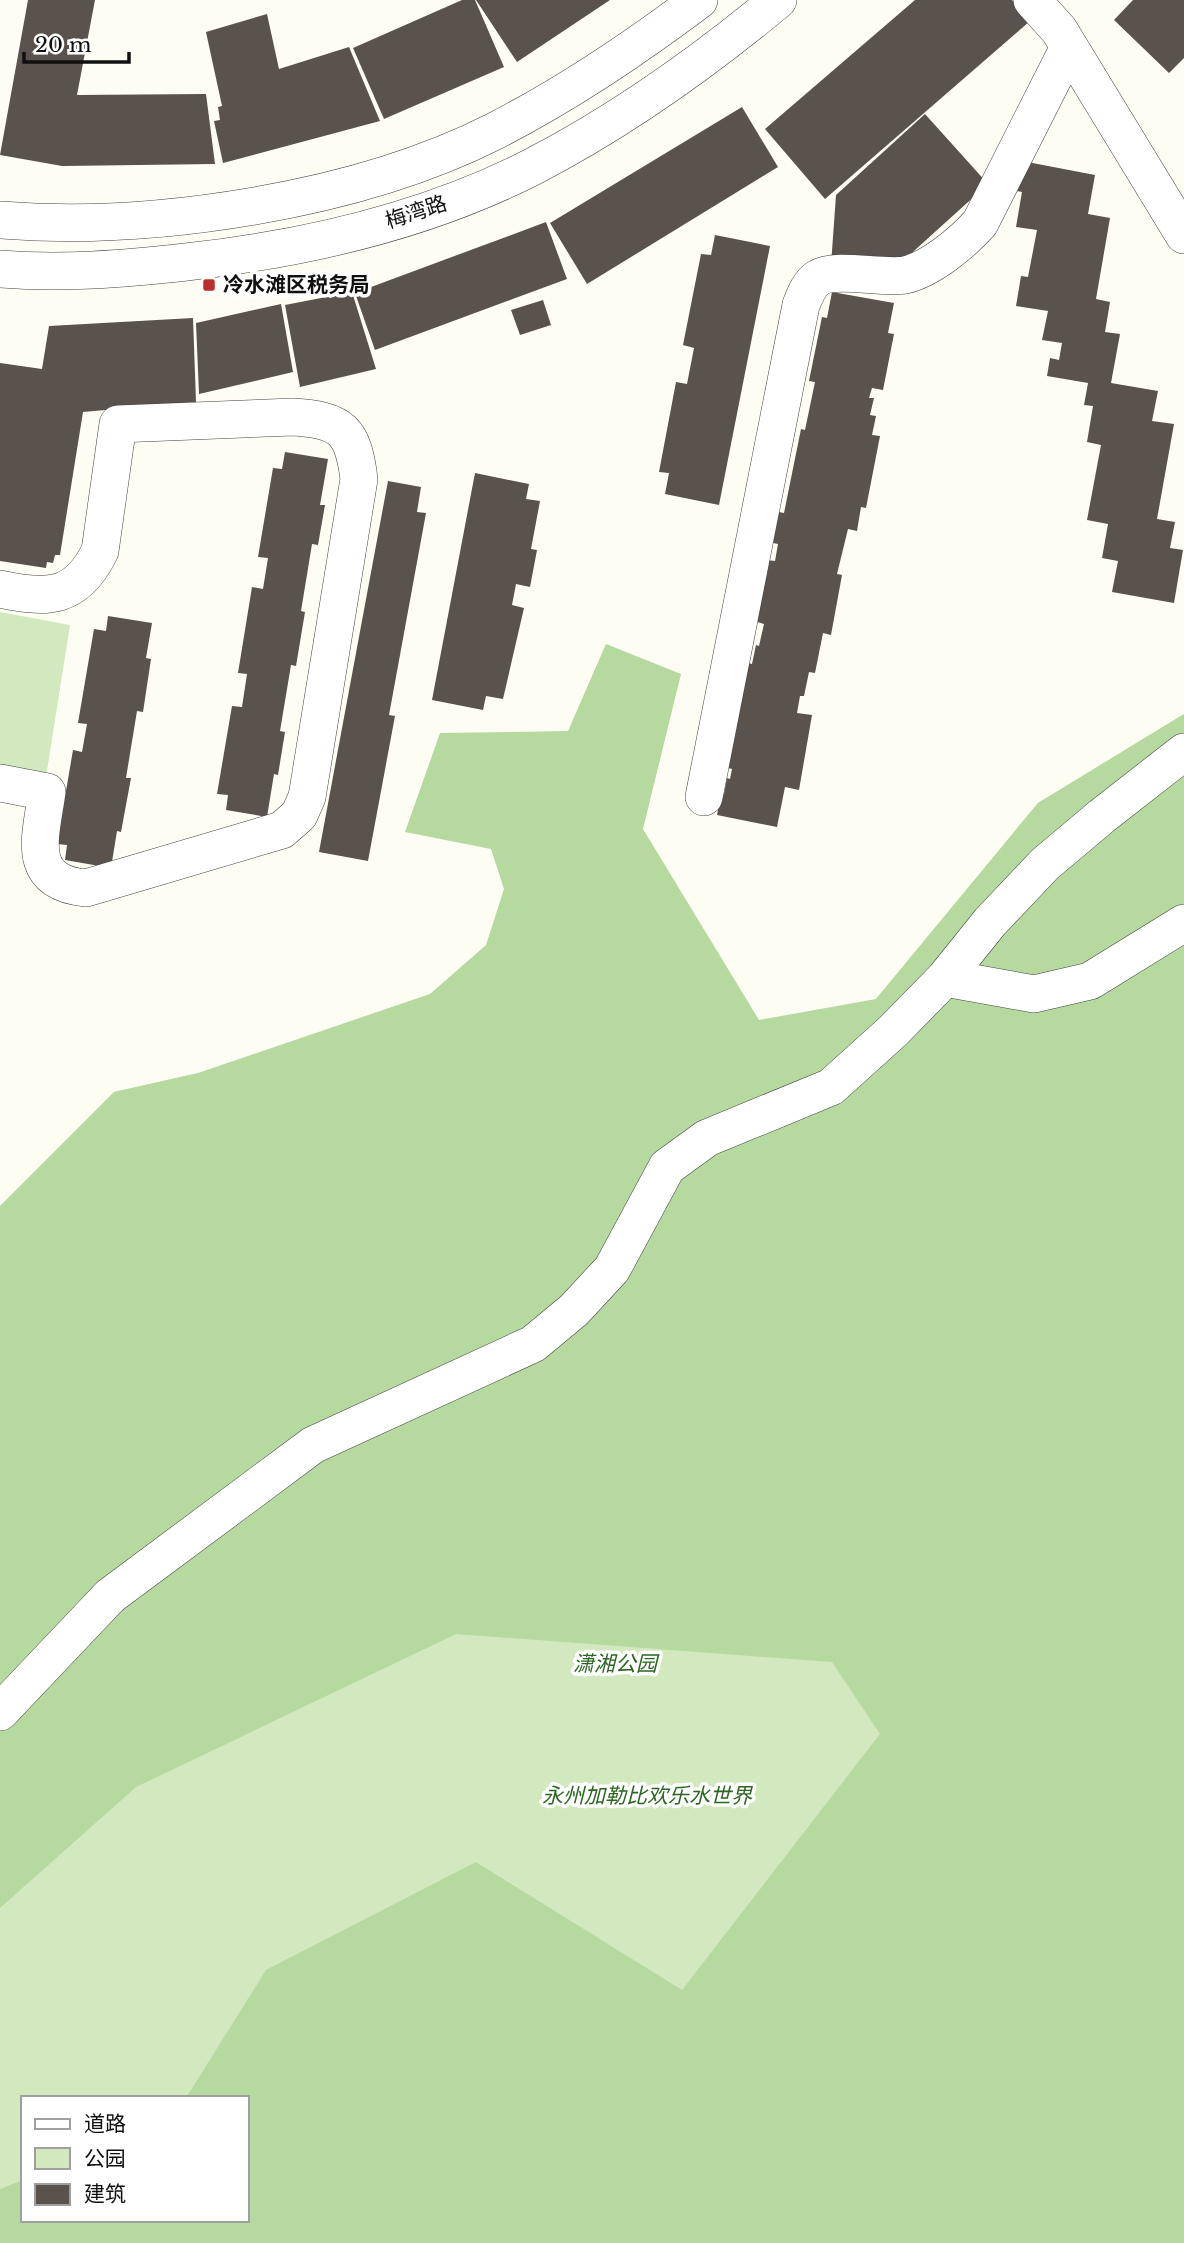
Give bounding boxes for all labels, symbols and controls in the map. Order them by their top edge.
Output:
scale bar [24,21,130,65]
text: 20 m [35,32,92,58]
street label: 梅湾路 [382,190,450,234]
place label: 冷水滩区税务局 [223,272,370,298]
marker: 冷水滩区税务局 [201,277,217,293]
park label: 潇湘公园 [573,1651,660,1677]
park label: 永州加勒比欢乐水世界 [542,1783,753,1809]
legend [21,2096,248,2222]
text: 道路 [84,2111,126,2137]
text: 公园 [84,2146,126,2172]
text: 建筑 [84,2181,126,2207]

